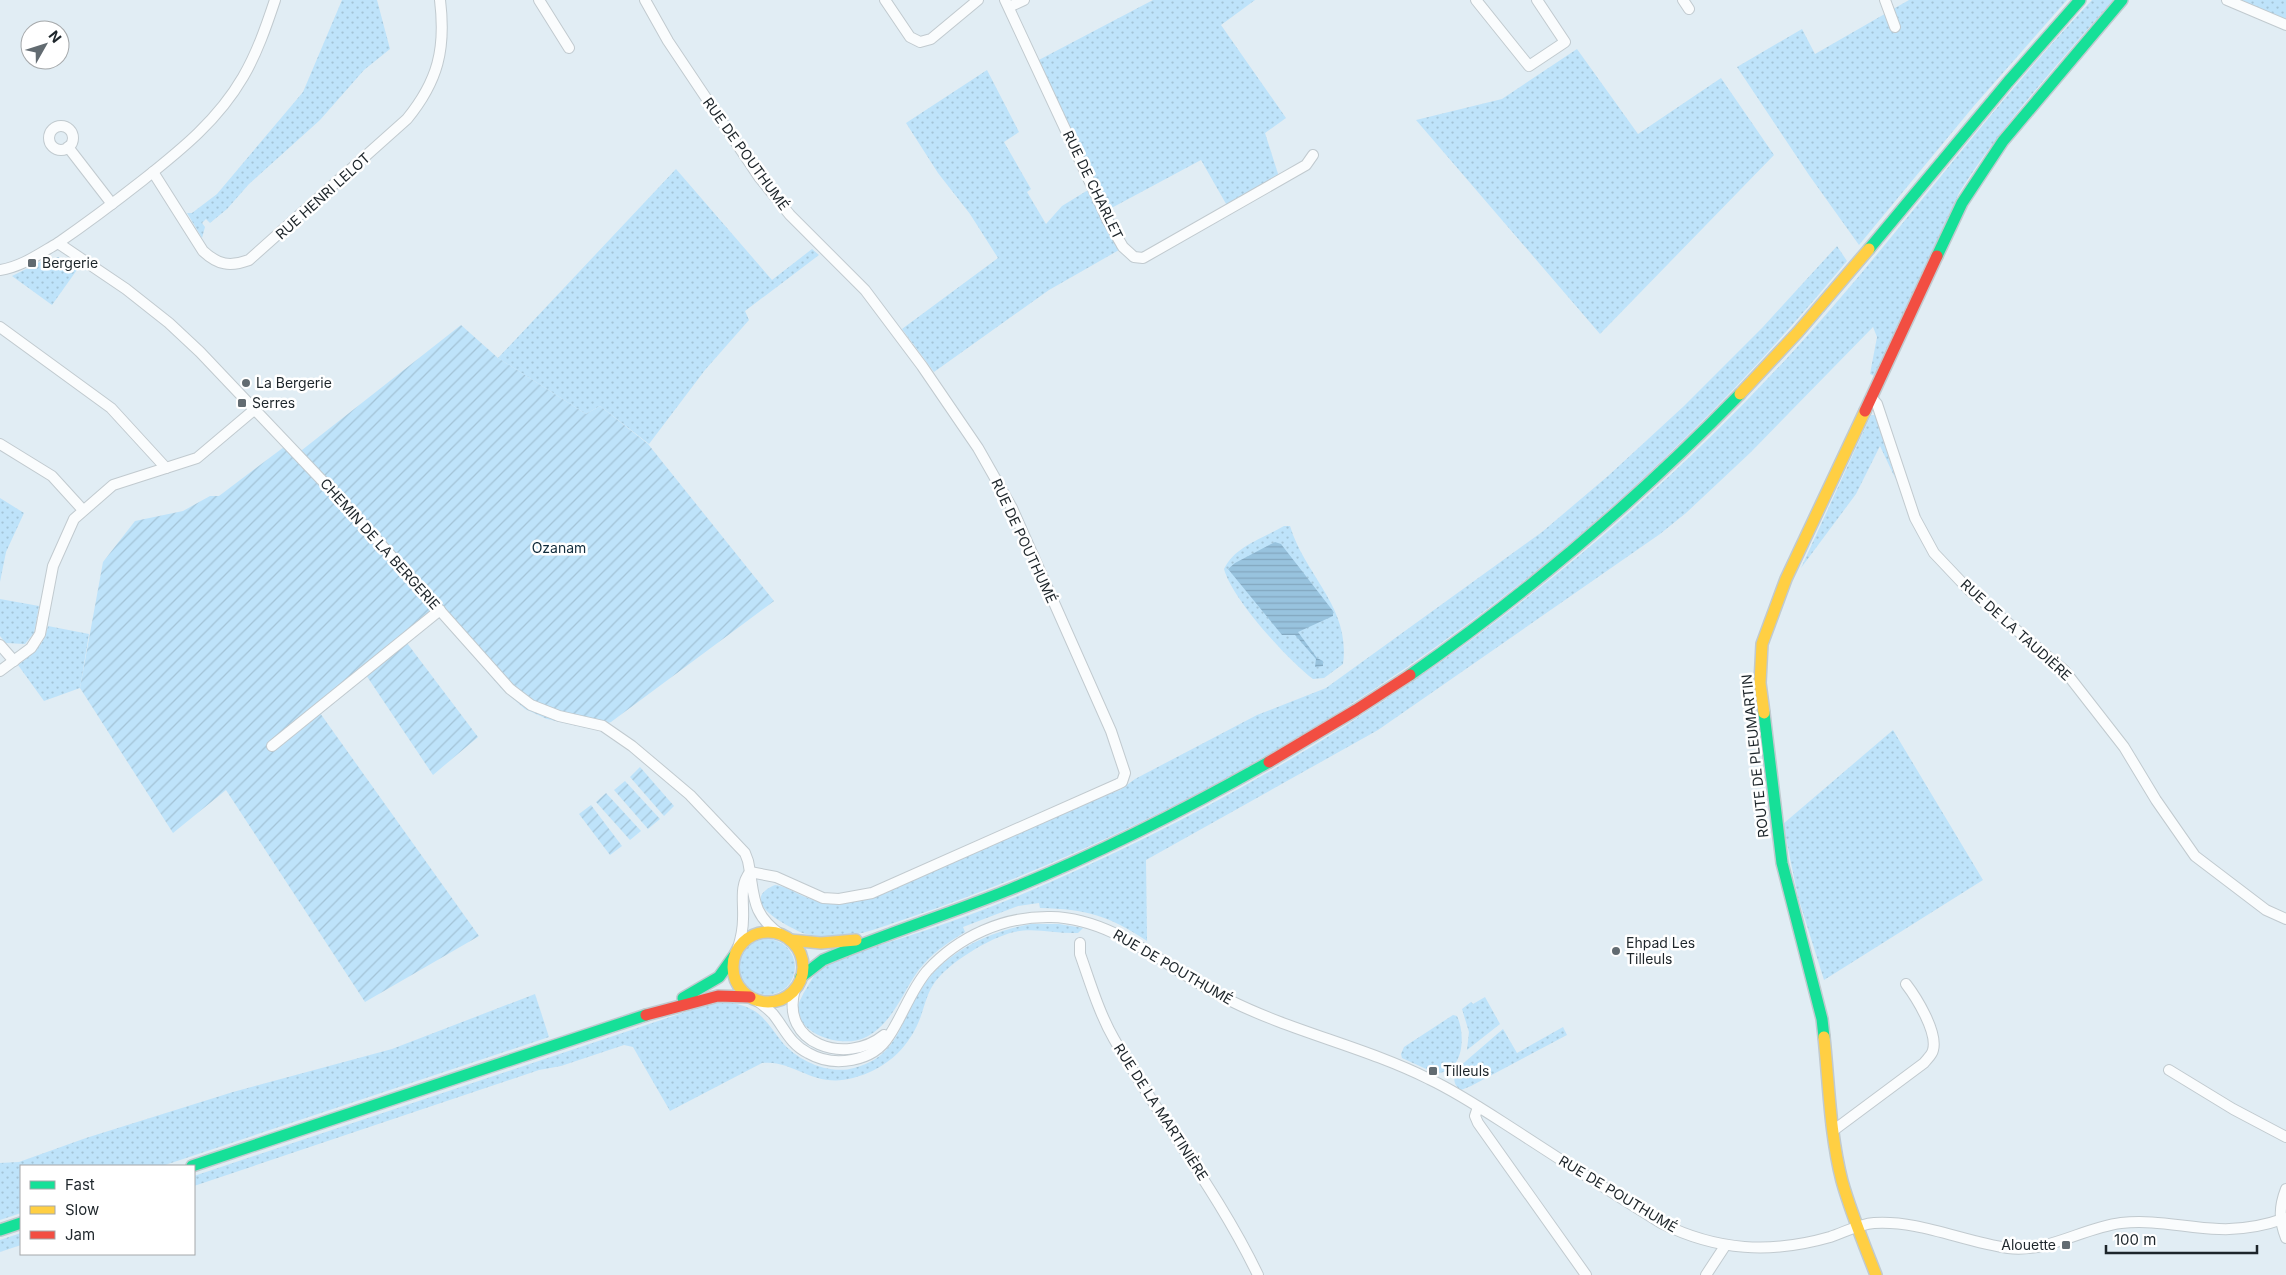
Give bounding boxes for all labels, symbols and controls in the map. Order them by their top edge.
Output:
north arrow [20,20,70,70]
text: N [46,27,65,46]
street label: RUE DE POUTHUMÉ [700,94,793,213]
street label: RUE DE CHARLET [1060,128,1127,242]
street label: RUE HENRI LELOT [272,149,373,242]
place label: Bergerie [42,254,98,271]
marker: Bergerie [26,257,38,269]
place label: La Bergerie [256,374,332,391]
marker: La Bergerie [240,377,252,389]
place label: Serres [252,394,295,411]
marker: Serres [236,397,248,409]
street label: CHEMIN DE LA BERGERIE [317,475,444,613]
street label: RUE DE POUTHUMÉ [988,476,1061,606]
park label: Ozanam [532,539,586,556]
street label: RUE DE LA TAUDIÈRE [1957,575,2075,684]
street label: ROUTE DE PLEUMARTIN [1737,673,1772,839]
street label: RUE DE POUTHUMÉ [1110,925,1236,1008]
place label: Ehpad Les Tilleuls [1626,934,1695,967]
marker: Ehpad Les Tilleuls [1610,945,1622,957]
street label: RUE DE LA MARTINIÈRE [1111,1040,1212,1183]
place label: Tilleuls [1443,1062,1489,1079]
marker: Tilleuls [1427,1065,1439,1077]
street label: RUE DE POUTHUMÉ [1556,1151,1681,1236]
legend [20,1165,195,1255]
text: Fast [65,1175,95,1194]
text: Slow [65,1200,99,1219]
scale bar [2106,1222,2257,1254]
text: Jam [65,1225,95,1244]
text: 100 m [2114,1230,2156,1249]
place label: Alouette [2001,1236,2056,1253]
marker: Alouette [2060,1239,2072,1251]

